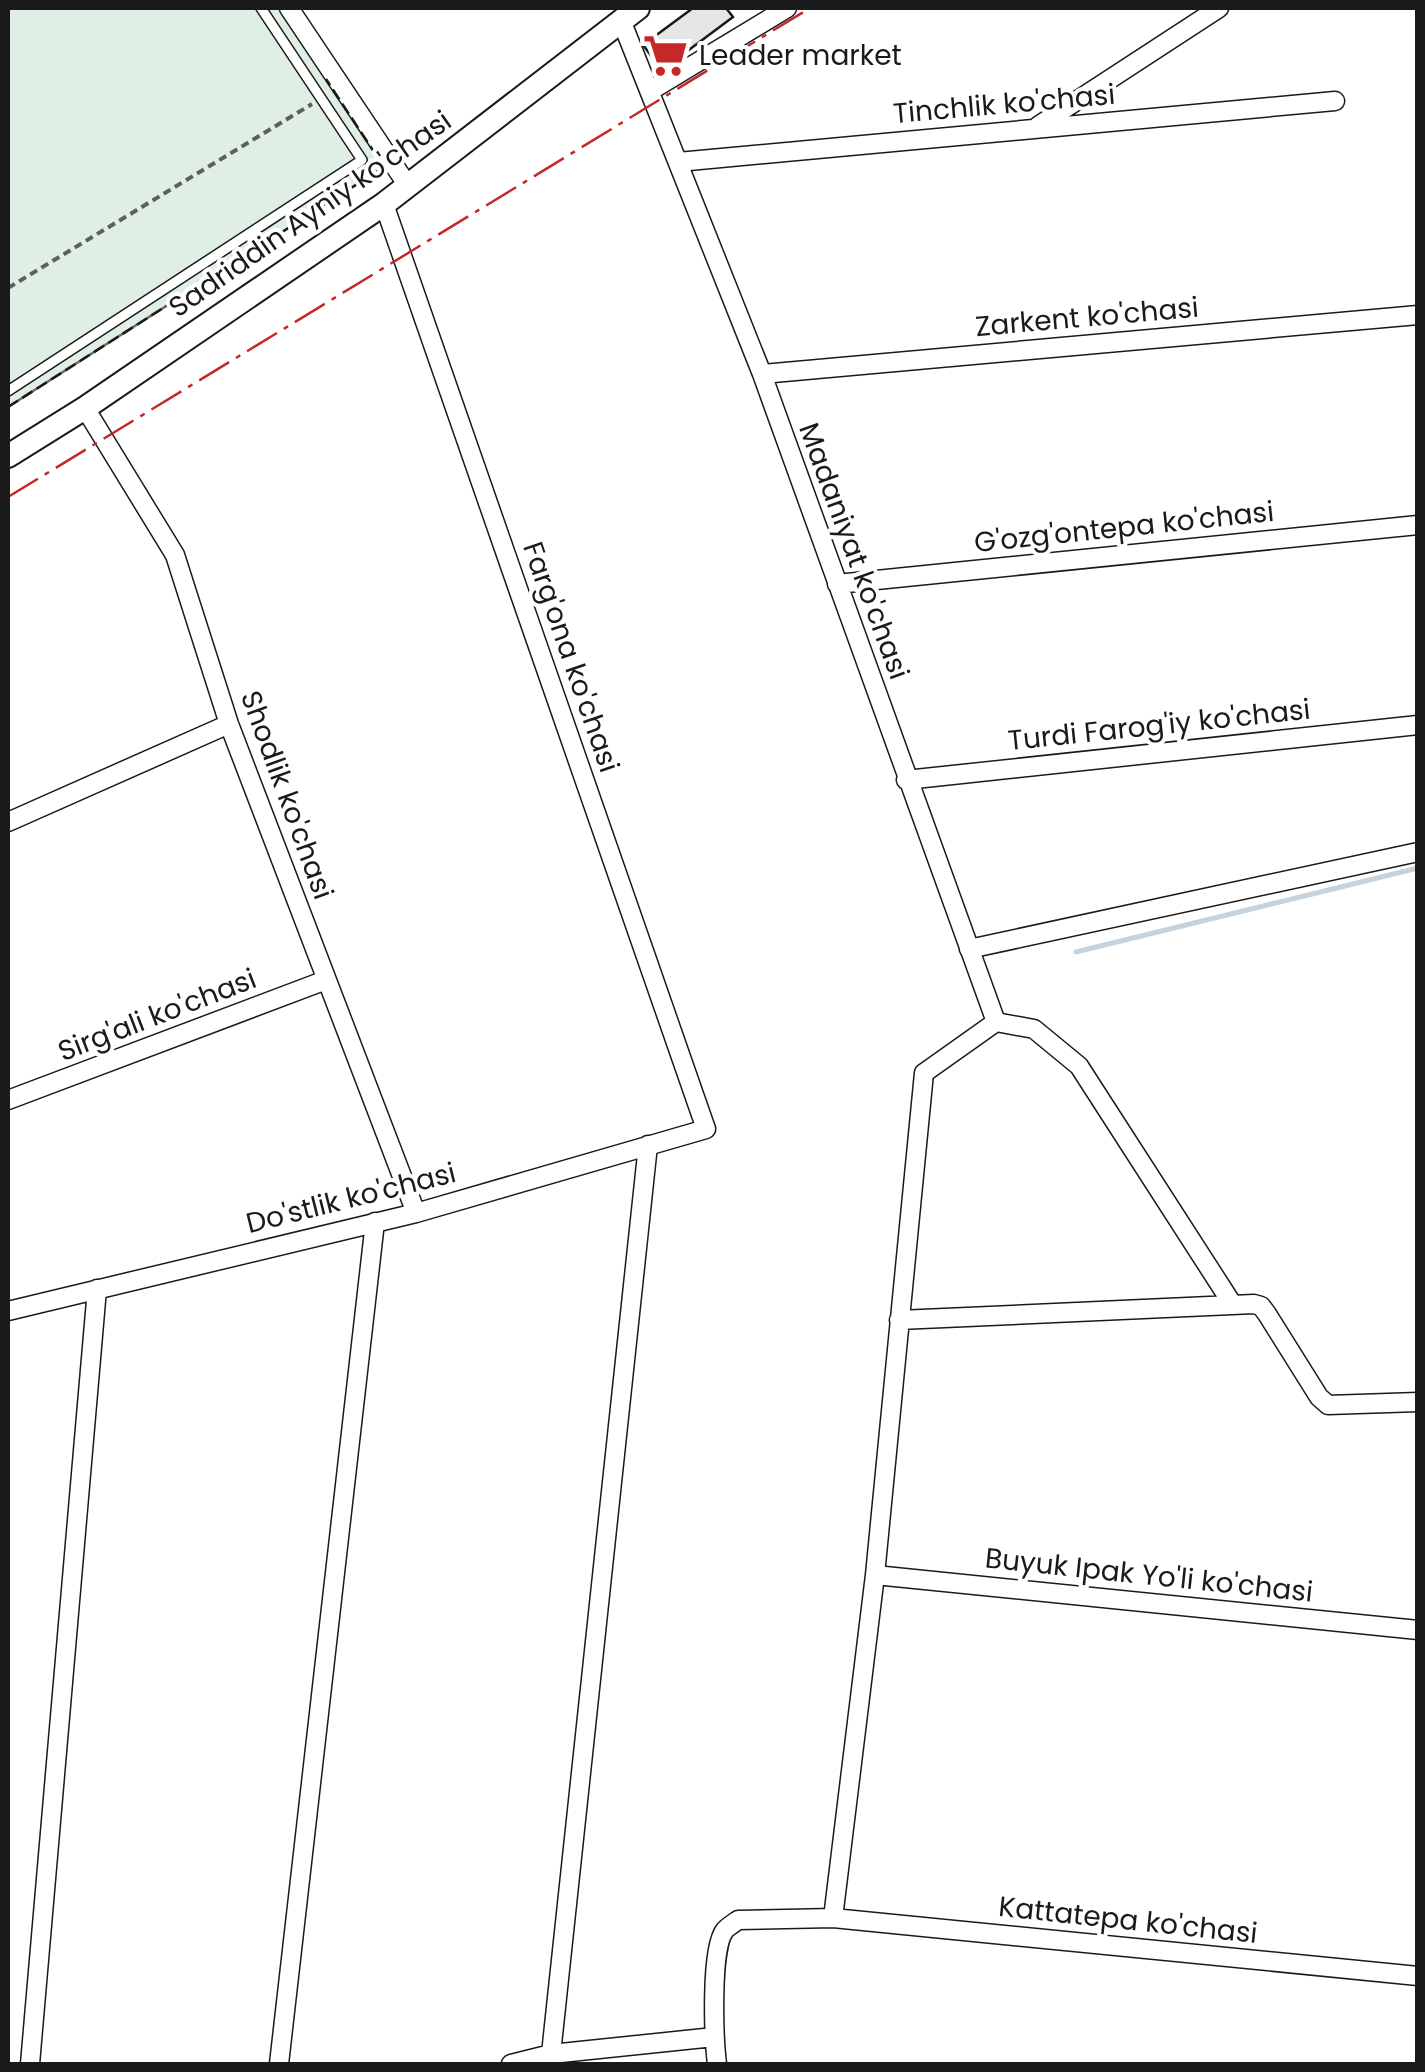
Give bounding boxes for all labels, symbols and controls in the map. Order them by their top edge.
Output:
supermarket icon: Leader market [642,31,690,79]
place label: Leader market [699,36,902,75]
street label: Tinchlik ko'chasi [891,75,1117,133]
street label: Sadriddin Ayniy ko'chasi [161,101,459,327]
street label: Zarkent ko'chasi [974,288,1200,346]
street label: Madaniyat ko'chasi [789,417,919,685]
street label: G'ozg'ontepa ko'chasi [972,492,1276,562]
street label: Farg'ona ko'chasi [513,537,629,777]
street label: Shodlik ko'chasi [231,685,343,905]
street label: Turdi Farog'iy ko'chasi [1006,690,1312,760]
street label: Sirg'ali ko'chasi [52,959,262,1071]
street label: Do'stlik ko'chasi [242,1153,460,1243]
street label: Buyuk Ipak Yo'li ko'chasi [983,1538,1315,1612]
street label: Kattatepa ko'chasi [997,1887,1259,1953]

